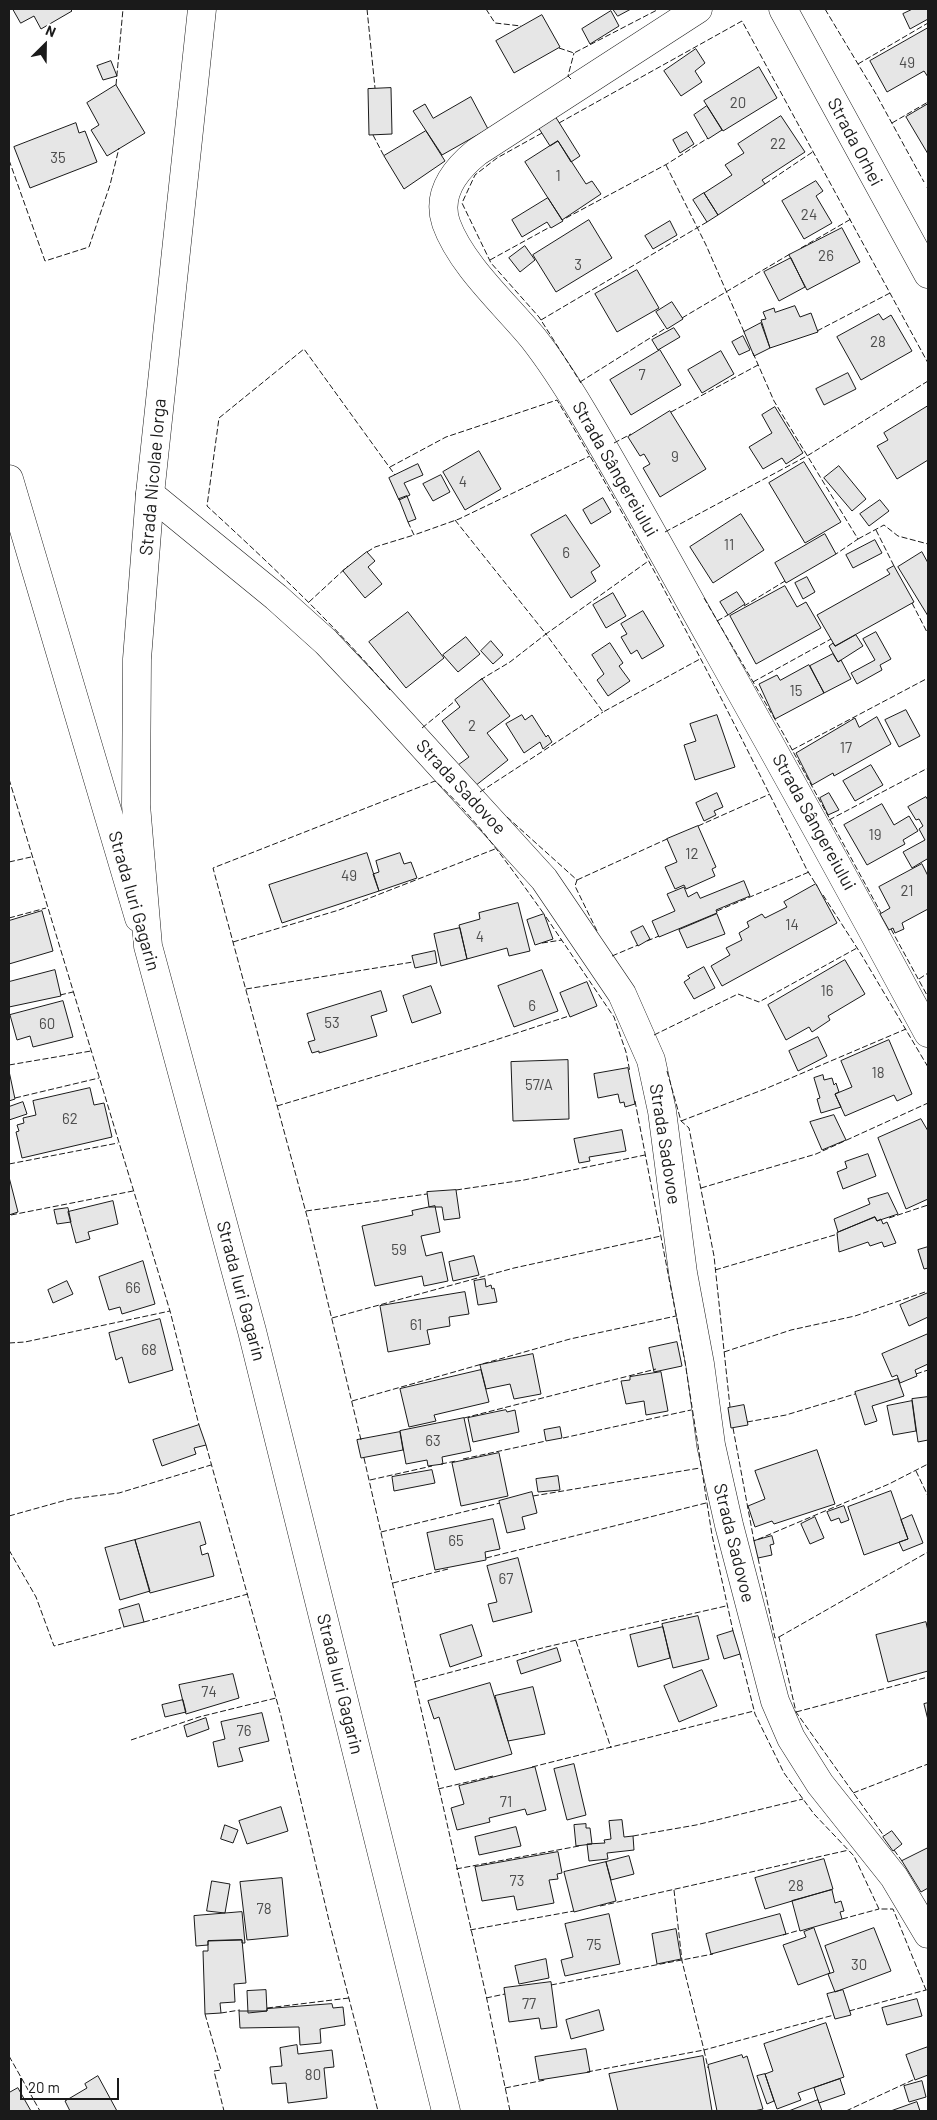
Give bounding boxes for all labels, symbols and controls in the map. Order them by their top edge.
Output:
north arrow [20,20,70,70]
text: N [43,21,59,40]
house number: 49 [899,54,915,72]
house number: 20 [730,94,746,112]
street label: Strada Orhei [823,94,887,190]
house number: 22 [770,135,786,153]
house number: 35 [50,149,66,167]
house number: 1 [555,167,561,185]
house number: 24 [801,206,817,224]
house number: 26 [818,247,834,265]
house number: 3 [574,256,582,274]
house number: 28 [870,333,886,351]
house number: 7 [638,366,646,384]
street label: Strada Sângereiului [567,397,663,541]
street label: Strada Nicolae Iorga [135,398,171,556]
house number: 9 [671,448,679,466]
house number: 4 [459,473,467,491]
house number: 11 [724,536,734,554]
house number: 6 [562,544,570,562]
house number: 15 [790,682,802,700]
house number: 2 [468,717,476,735]
street label: Strada Sadovoe [411,735,511,839]
house number: 17 [840,739,852,757]
street label: Strada Sângereiului [768,750,860,894]
house number: 19 [868,826,882,844]
street label: Strada Iuri Gagarin [104,829,164,973]
house number: 12 [685,845,699,863]
house number: 49 [341,867,357,885]
house number: 21 [900,882,914,900]
house number: 14 [785,916,799,934]
house number: 4 [476,928,484,946]
house number: 16 [821,982,833,1000]
house number: 6 [528,997,536,1015]
house number: 53 [324,1014,340,1032]
house number: 60 [39,1015,55,1033]
house number: 18 [871,1064,885,1082]
house number: 57/A [525,1076,553,1094]
street label: Strada Sadovoe [645,1082,685,1206]
house number: 62 [62,1110,78,1128]
street label: Strada Iuri Gagarin [212,1219,270,1363]
house number: 59 [391,1241,407,1259]
house number: 66 [125,1279,141,1297]
house number: 61 [410,1316,422,1334]
house number: 68 [141,1341,157,1359]
house number: 63 [425,1432,441,1450]
street label: Strada Sadovoe [709,1481,759,1605]
house number: 65 [448,1532,464,1550]
house number: 67 [499,1570,513,1588]
street label: Strada Iuri Gagarin [312,1611,368,1757]
house number: 74 [201,1683,217,1701]
house number: 76 [237,1722,251,1740]
house number: 71 [500,1793,512,1811]
house number: 73 [510,1872,524,1890]
house number: 28 [788,1877,804,1895]
house number: 78 [257,1900,271,1918]
house number: 75 [587,1936,601,1954]
house number: 30 [851,1956,867,1974]
house number: 77 [522,1995,536,2013]
house number: 80 [305,2066,321,2084]
scale bar [22,2068,121,2100]
text: 20 m [28,2078,60,2096]

